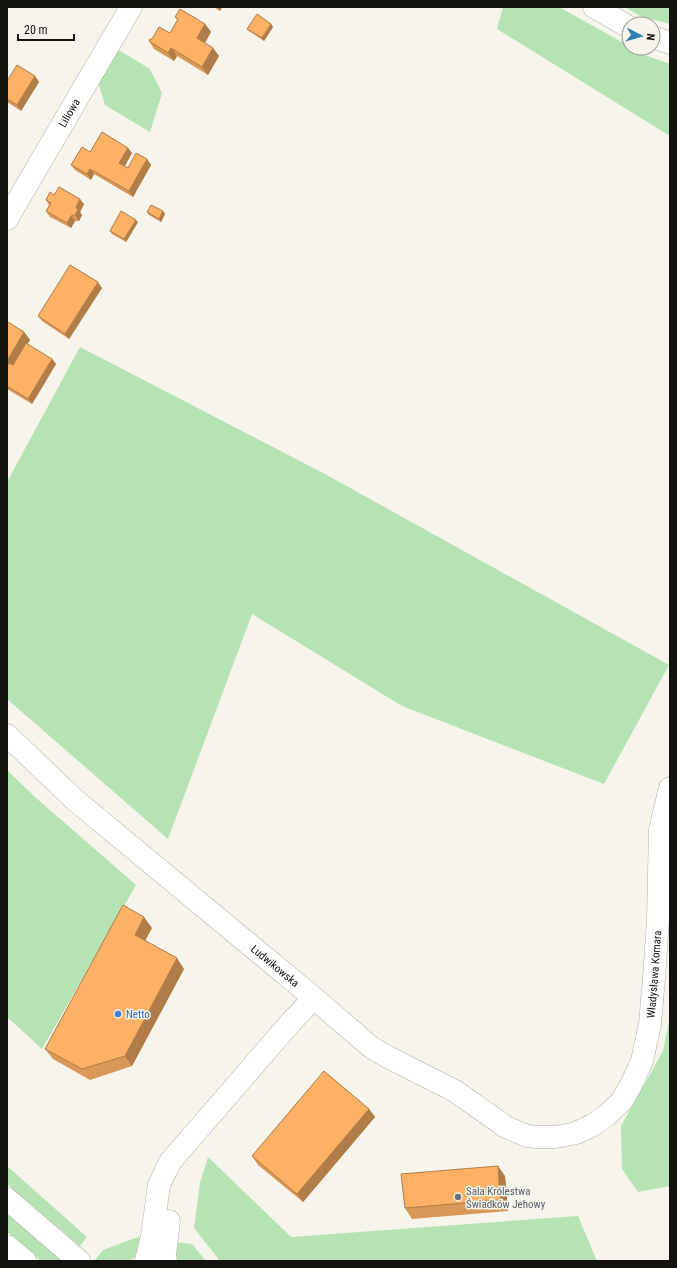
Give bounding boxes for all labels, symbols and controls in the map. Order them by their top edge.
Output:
scale bar [18,16,74,42]
north arrow [621,16,661,56]
text: 20 m [24,23,48,37]
text: N [644,33,657,41]
street label: Liliowa [56,97,83,130]
street label: Władysława Komara [645,930,664,1019]
street label: Ludwikowska [248,943,301,990]
place label: Netto [126,1008,150,1021]
marker: Netto [113,1009,123,1019]
place label: Sala Królestwa Świadków Jehowy [466,1185,546,1211]
marker: Sala Królestwa Świadków Jehowy [453,1192,463,1202]

